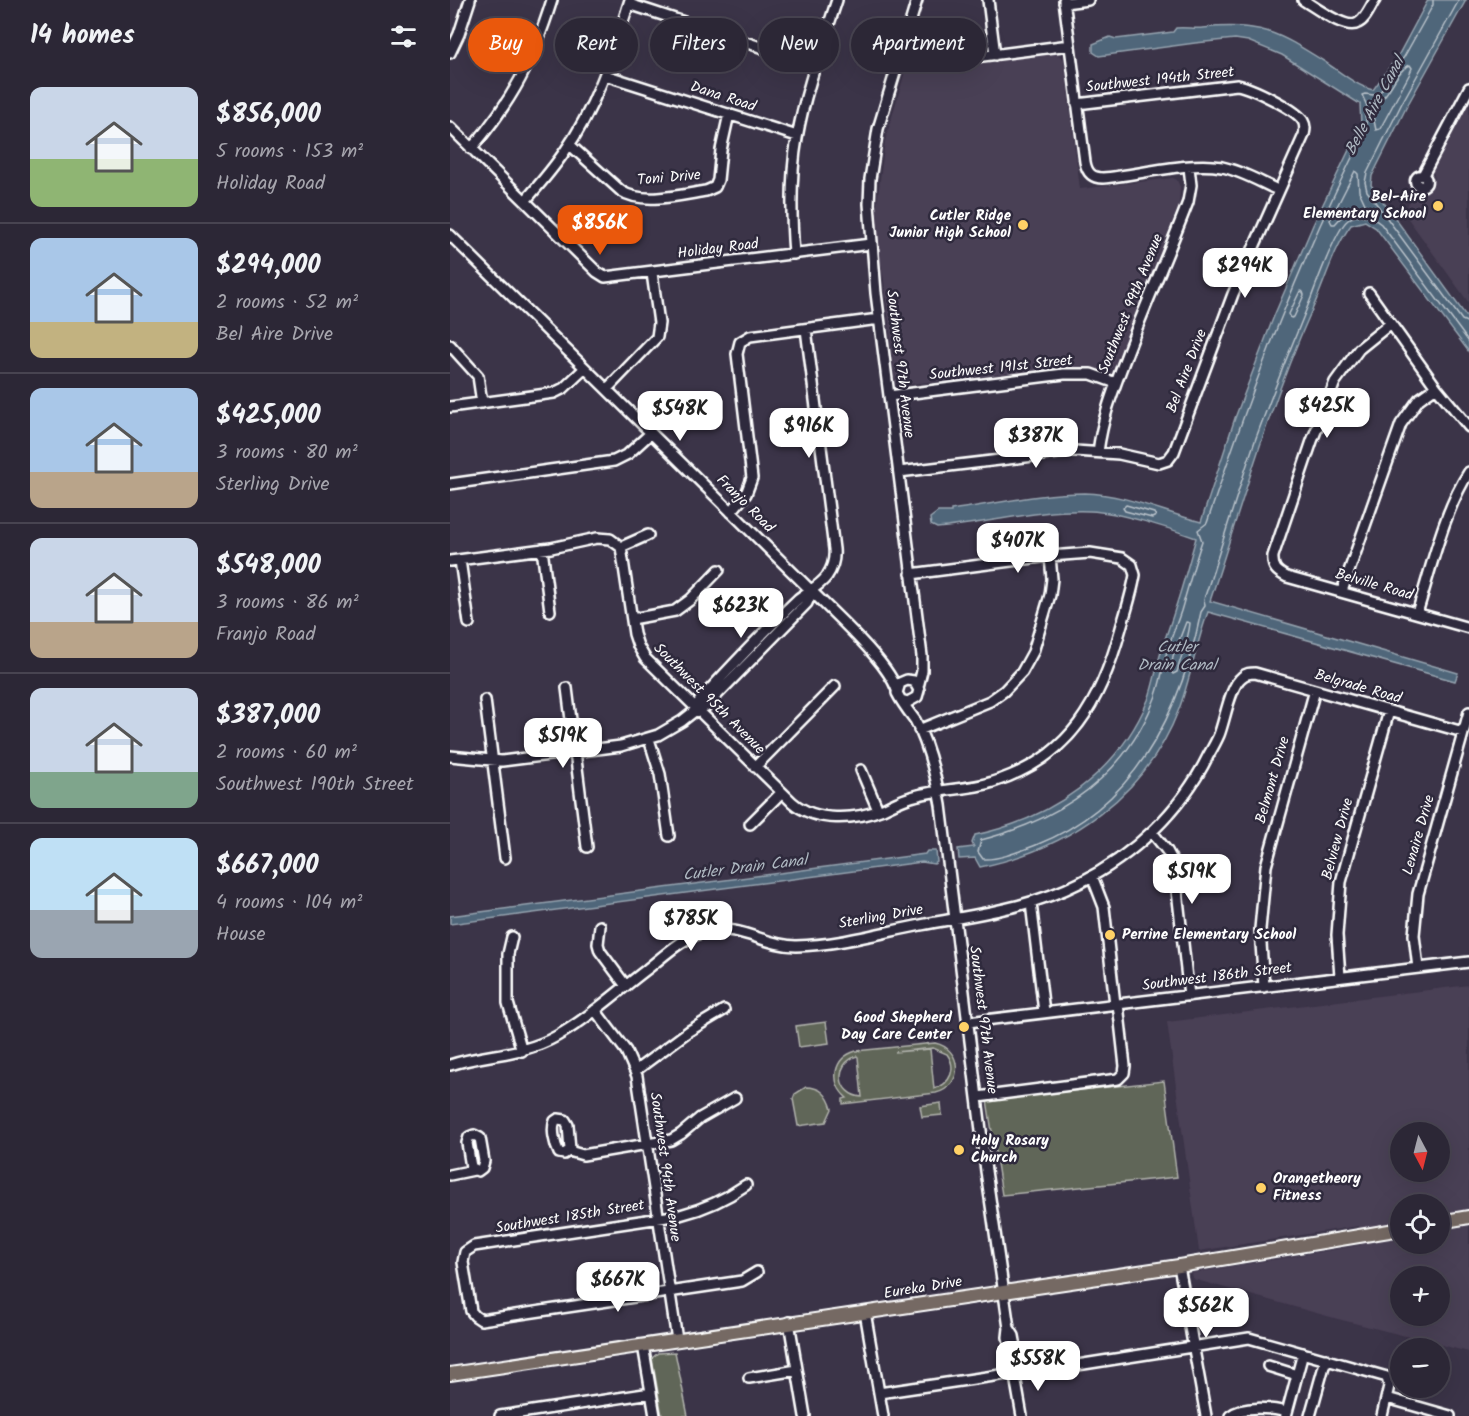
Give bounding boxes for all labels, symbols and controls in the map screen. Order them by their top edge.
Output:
text: 14 homes [30,15,135,57]
chip: Buy [468,18,543,72]
chip: Rent [555,18,638,72]
chip: Filters [650,18,747,72]
chip: New [759,18,839,72]
chip: Apartment [851,18,986,72]
icon: filters [387,20,420,53]
water label: Belle Aire Canal [1339,50,1413,160]
street label: Southwest 194th Street [1085,60,1236,100]
street label: Dana Road [687,75,759,119]
text: $856,000 [216,94,321,136]
icon: home [78,111,150,183]
text: 5 rooms · 153 m² [216,136,363,168]
street label: Toni Drive [636,163,702,193]
text: Holiday Road [216,168,325,200]
place label: Bel-Aire Elementary School [1303,185,1427,226]
marker: Bel-Aire Elementary School [1431,199,1445,213]
place label: Cutler Ridge Junior High School [889,204,1012,245]
pin: $856K [558,205,642,256]
text: $856K [572,208,628,240]
marker: Cutler Ridge Junior High School [1016,218,1030,232]
street label: Southwest 99th Avenue [1092,230,1170,378]
street label: Holiday Road [676,232,761,266]
text: $294,000 [216,245,321,287]
pin: $294K [1203,248,1287,299]
text: $294K [1217,251,1273,283]
icon: home [78,262,150,334]
text: 2 rooms · 52 m² [216,287,358,319]
street label: Southwest 97th Avenue [879,289,921,440]
text: Bel Aire Drive [216,319,333,351]
street label: Bel Aire Drive [1160,326,1214,416]
street label: Southwest 191st Street [928,349,1074,387]
pin: $425K [1285,388,1369,439]
pin: $548K [638,391,722,442]
text: $425K [1299,391,1355,423]
text: $548K [652,394,708,426]
text: $425,000 [216,395,321,437]
pin: $916K [767,408,851,459]
text: $916K [784,411,834,443]
icon: home [78,412,150,484]
pin: $387K [994,418,1078,469]
text: $387K [1008,421,1064,453]
text: 3 rooms · 80 m² [216,437,358,469]
text: Sterling Drive [216,469,330,501]
street label: Franjo Road [710,469,780,539]
pin: $407K [976,523,1060,574]
text: $407K [991,526,1045,558]
text: $548,000 [216,545,321,587]
icon: home [78,562,150,634]
street label: Belville Road [1332,562,1416,608]
text: 3 rooms · 86 m² [216,587,359,619]
pin: $623K [699,588,783,639]
text: $623K [712,591,770,623]
text: Franjo Road [216,619,315,651]
water label: Cutler Drain Canal [1138,635,1220,678]
street label: Southwest 95th Avenue [647,637,771,761]
street label: Belgrade Road [1312,663,1405,711]
text: $387,000 [216,695,320,737]
icon: home [78,712,150,784]
pin: $519K [521,718,605,769]
text: $519K [538,721,588,753]
street label: Belmont Drive [1249,733,1297,826]
text: 2 rooms · 60 m² [216,737,357,769]
text: Southwest 190th Street [216,769,414,801]
street label: Lenaire Drive [1396,792,1442,878]
street label: Belview Drive [1316,795,1361,883]
text: $667,000 [216,845,319,887]
water label: Cutler Drain Canal [681,848,812,888]
pin: $519K [1150,854,1234,905]
text: $519K [1167,857,1217,889]
icon: home [78,862,150,934]
text: 4 rooms · 104 m² [216,887,362,919]
street label: Sterling Drive [837,898,925,936]
pin: $785K [649,901,733,952]
text: $785K [663,904,719,936]
text: House [216,919,266,951]
place label: Perrine Elementary School [1122,923,1296,947]
marker: Perrine Elementary School [1103,928,1117,942]
street label: Southwest 97th Avenue [962,945,1004,1096]
street label: Southwest 186th Street [1141,956,1294,998]
place label: Good Shepherd Day Care Center [841,1006,953,1047]
marker: Good Shepherd Day Care Center [957,1020,971,1034]
street label: Southwest 94th Avenue [643,1091,687,1243]
north arrow [1390,1122,1450,1182]
map controls [1390,1122,1450,1398]
place label: Holy Rosary Church [971,1129,1049,1170]
marker: Holy Rosary Church [952,1143,966,1157]
place label: Orangetheory Fitness [1273,1167,1361,1208]
marker: Orangetheory Fitness [1254,1181,1268,1195]
street label: Southwest 185th Street [494,1193,646,1241]
button: locate [1390,1194,1450,1254]
pin: $667K [576,1262,660,1313]
text: $667K [591,1265,646,1297]
button: + [1390,1266,1450,1326]
street label: Eureka Drive [882,1270,964,1306]
pin: $562K [1164,1288,1248,1339]
text: $562K [1178,1291,1234,1323]
button: − [1390,1338,1450,1398]
pin: $558K [996,1341,1080,1392]
text: $558K [1010,1344,1066,1376]

